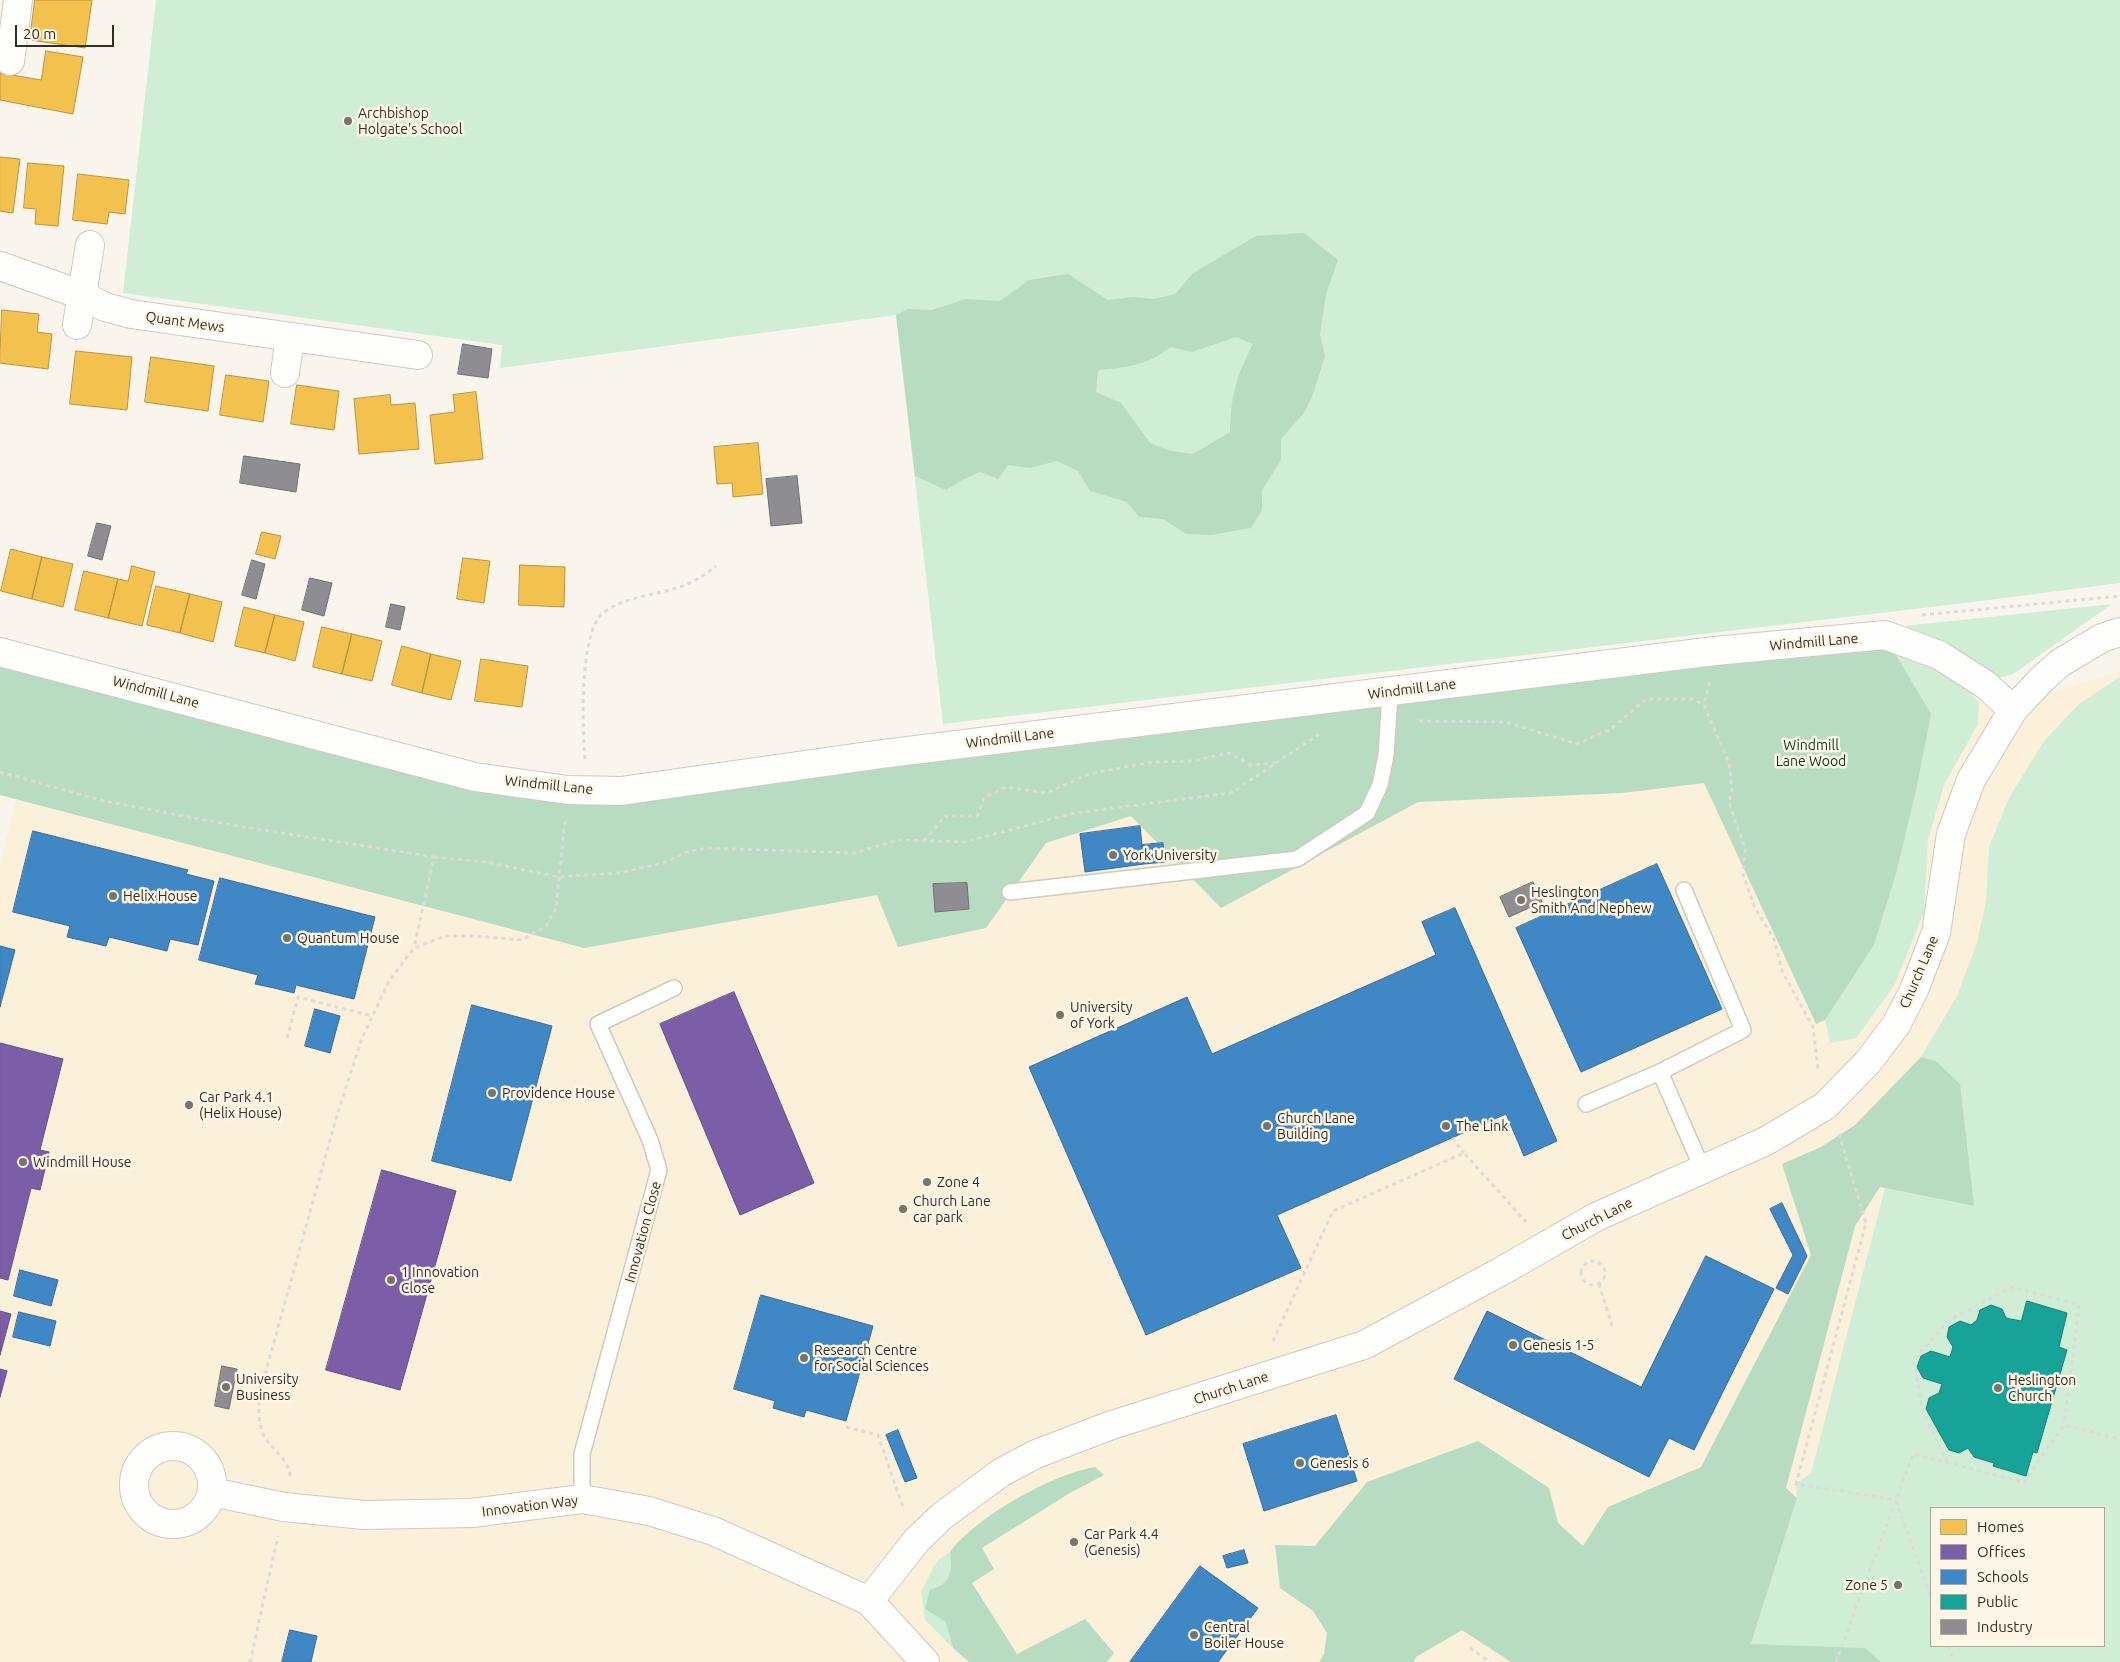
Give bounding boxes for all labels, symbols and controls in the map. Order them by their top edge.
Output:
scale bar [18,15,116,47]
text: 20 m [23,25,56,42]
place label: Archbishop Holgate's School [358,105,462,138]
marker: Archbishop Holgate's School [342,115,354,127]
street label: Quant Mews [144,308,226,336]
street label: Windmill Lane [1769,630,1859,654]
street label: Windmill Lane [111,672,201,712]
street label: Windmill Lane [1367,675,1457,703]
street label: Windmill Lane [965,724,1055,752]
park label: Windmill Lane Wood [1776,737,1846,770]
street label: Windmill Lane [504,772,594,798]
place label: York University [1123,847,1217,863]
marker: York University [1107,849,1119,861]
place label: Heslington Smith And Nephew [1531,884,1652,916]
place label: Helix House [123,888,198,904]
marker: Helix House [107,890,119,902]
marker: Heslington Smith And Nephew [1515,894,1527,906]
place label: Quantum House [297,930,400,946]
marker: Quantum House [281,932,293,944]
street label: Church Lane [1896,933,1942,1011]
place label: University of York [1070,999,1133,1032]
marker: University of York [1054,1009,1066,1021]
place label: Providence House [502,1085,615,1101]
marker: Providence House [486,1087,498,1099]
place label: Car Park 4.1 (Helix House) [199,1089,282,1122]
marker: Car Park 4.1 (Helix House) [183,1099,195,1111]
place label: Church Lane Building [1277,1110,1355,1142]
place label: The Link [1456,1118,1508,1134]
marker: Church Lane Building [1261,1120,1273,1132]
marker: The Link [1440,1120,1452,1132]
place label: Windmill House [33,1154,132,1170]
marker: Windmill House [17,1156,29,1168]
place label: Zone 4 [937,1174,980,1190]
marker: Zone 4 [921,1176,933,1188]
street label: Innovation Close [621,1179,665,1285]
place label: Church Lane car park [913,1193,991,1226]
street label: Church Lane [1559,1194,1635,1244]
marker: Church Lane car park [897,1203,909,1215]
place label: 1 Innovation Close [401,1264,479,1296]
marker: 1 Innovation Close [385,1274,397,1286]
place label: Genesis 1-5 [1523,1337,1594,1353]
marker: Genesis 1-5 [1507,1339,1519,1351]
place label: Research Centre for Social Sciences [814,1342,929,1374]
marker: Research Centre for Social Sciences [798,1352,810,1364]
street label: Church Lane [1191,1368,1271,1408]
place label: University Business [236,1371,299,1404]
place label: Heslington Church [2008,1372,2076,1404]
marker: University Business [220,1381,232,1393]
marker: Heslington Church [1992,1382,2004,1394]
place label: Genesis 6 [1310,1455,1369,1471]
marker: Genesis 6 [1294,1457,1306,1469]
street label: Innovation Way [481,1492,579,1520]
legend [1930,1507,2105,1647]
text: Homes [1977,1518,2024,1535]
place label: Car Park 4.4 (Genesis) [1084,1526,1159,1558]
marker: Car Park 4.4 (Genesis) [1068,1536,1080,1548]
text: Offices [1977,1543,2025,1560]
text: Schools [1977,1568,2028,1585]
place label: Zone 5 [1845,1577,1888,1593]
marker: Zone 5 [1892,1579,1904,1591]
text: Public [1977,1593,2018,1610]
text: Industry [1977,1618,2032,1635]
place label: Central Boiler House [1204,1619,1284,1651]
marker: Central Boiler House [1188,1629,1200,1641]

